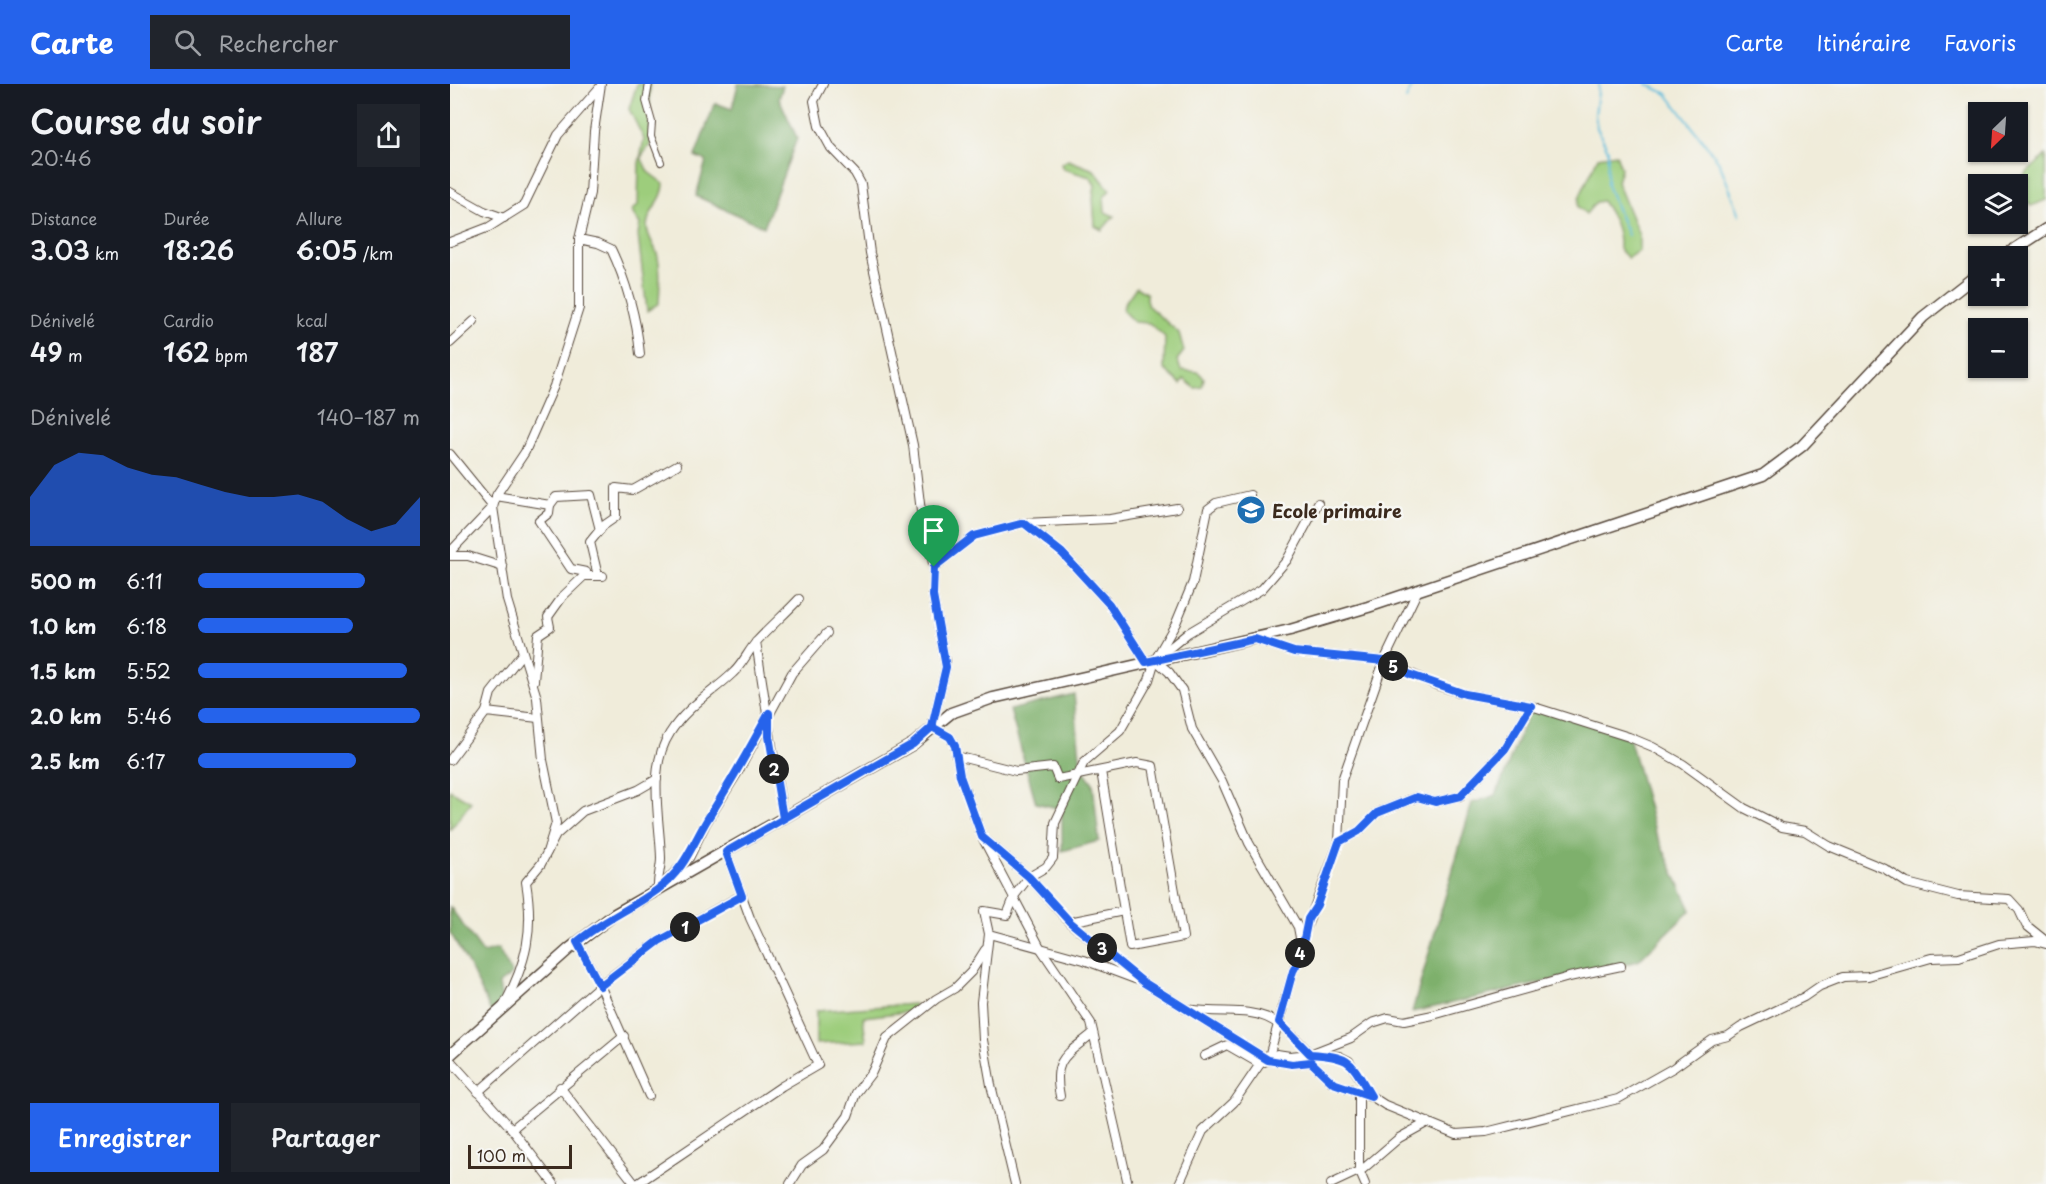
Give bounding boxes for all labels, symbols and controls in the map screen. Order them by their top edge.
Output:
search box [150,15,570,69]
text: Carte [30,21,114,64]
icon: search [171,26,204,59]
text: Rechercher [219,26,338,59]
text: Carte [1725,26,1784,58]
text: Itinéraire [1817,26,1911,58]
text: Favoris [1944,26,2016,58]
text: Course du soir [30,95,262,145]
north arrow [1968,102,2028,162]
map controls [1968,102,2028,378]
button: share [357,104,420,167]
text: 20:46 [30,143,92,173]
button: layers [1968,174,2028,234]
text: Distance [30,206,97,230]
text: Durée [163,206,210,230]
text: Allure [296,206,343,230]
text: 3.03 [30,230,90,269]
text: 18:26 [163,230,234,269]
text: 6:05 [296,230,358,269]
text: km [90,241,119,265]
text: /km [358,241,393,265]
button: + [1968,246,2028,306]
text: Dénivelé [30,308,95,332]
text: Cardio [163,308,214,332]
text: kcal [296,308,328,332]
button: − [1968,318,2028,378]
text: 49 [30,332,63,371]
text: 162 [163,332,210,371]
text: 187 [296,332,338,371]
text: m [63,343,82,367]
text: bpm [210,343,248,367]
text: Dénivelé [30,402,111,432]
text: 140–187 m [317,402,420,432]
school or university icon: Ecole primaire [1235,494,1267,526]
place label: Ecole primaire [1272,497,1402,524]
pin [908,505,959,567]
icon: arrive [917,514,950,547]
text: 500 m [30,566,97,596]
text: 6:11 [126,566,162,596]
text: 1.0 km [30,611,97,641]
text: 6:18 [126,611,167,641]
pin: 5 [1378,651,1408,681]
text: 5 [1388,654,1398,678]
text: 1.5 km [30,656,96,686]
text: 5:52 [126,656,171,686]
text: 2.0 km [30,701,102,731]
text: 5:46 [126,701,172,731]
text: 2.5 km [30,746,100,776]
text: 6:17 [126,746,165,776]
pin: 2 [759,754,789,784]
text: 2 [768,757,780,781]
pin: 1 [670,912,700,942]
text: 1 [681,915,689,939]
pin: 3 [1087,933,1117,963]
text: 3 [1097,936,1107,960]
pin: 4 [1285,938,1315,968]
text: 4 [1295,941,1305,965]
button: Enregistrer [30,1103,219,1172]
button: Partager [231,1103,420,1172]
scale bar [468,1142,572,1170]
text: 100 m [477,1143,526,1167]

